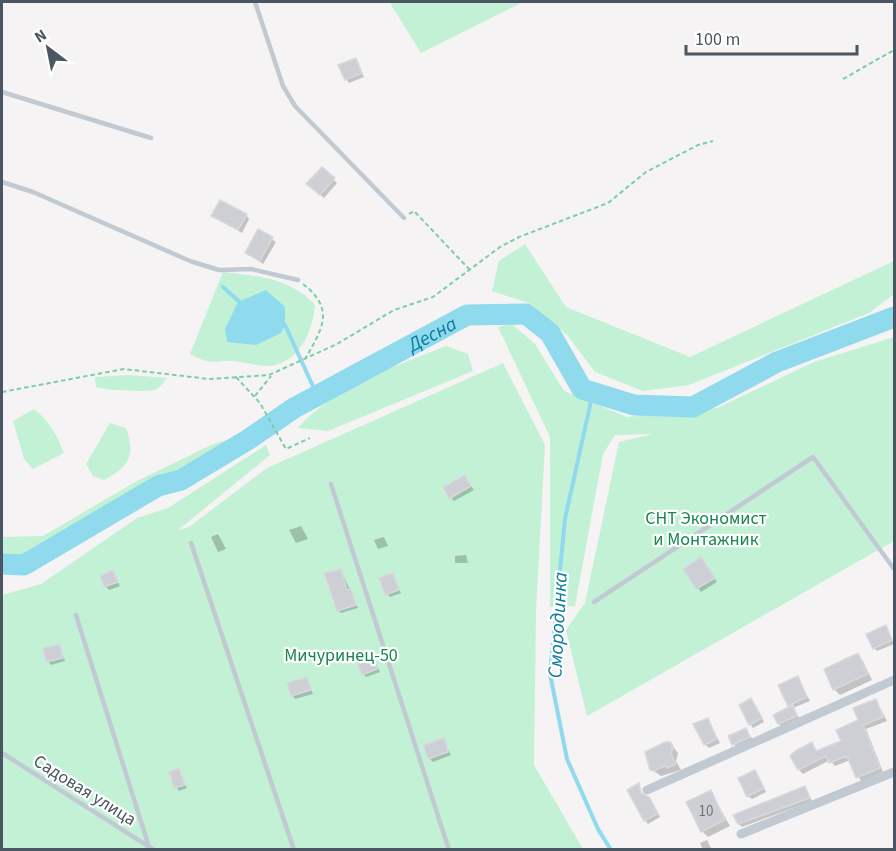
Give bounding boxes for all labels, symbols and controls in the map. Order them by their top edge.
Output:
north arrow [18,18,78,78]
scale bar [686,18,857,56]
text: N [30,24,51,48]
text: 100 m [695,27,740,52]
water label: Десна [401,310,462,360]
park label: СНТ Экономист и Монтажник [645,506,767,552]
water label: Смородинка [541,571,575,679]
park label: Мичуринец-50 [284,643,398,668]
street label: Садовая улица [29,749,141,832]
house number: 10 [699,801,713,822]

